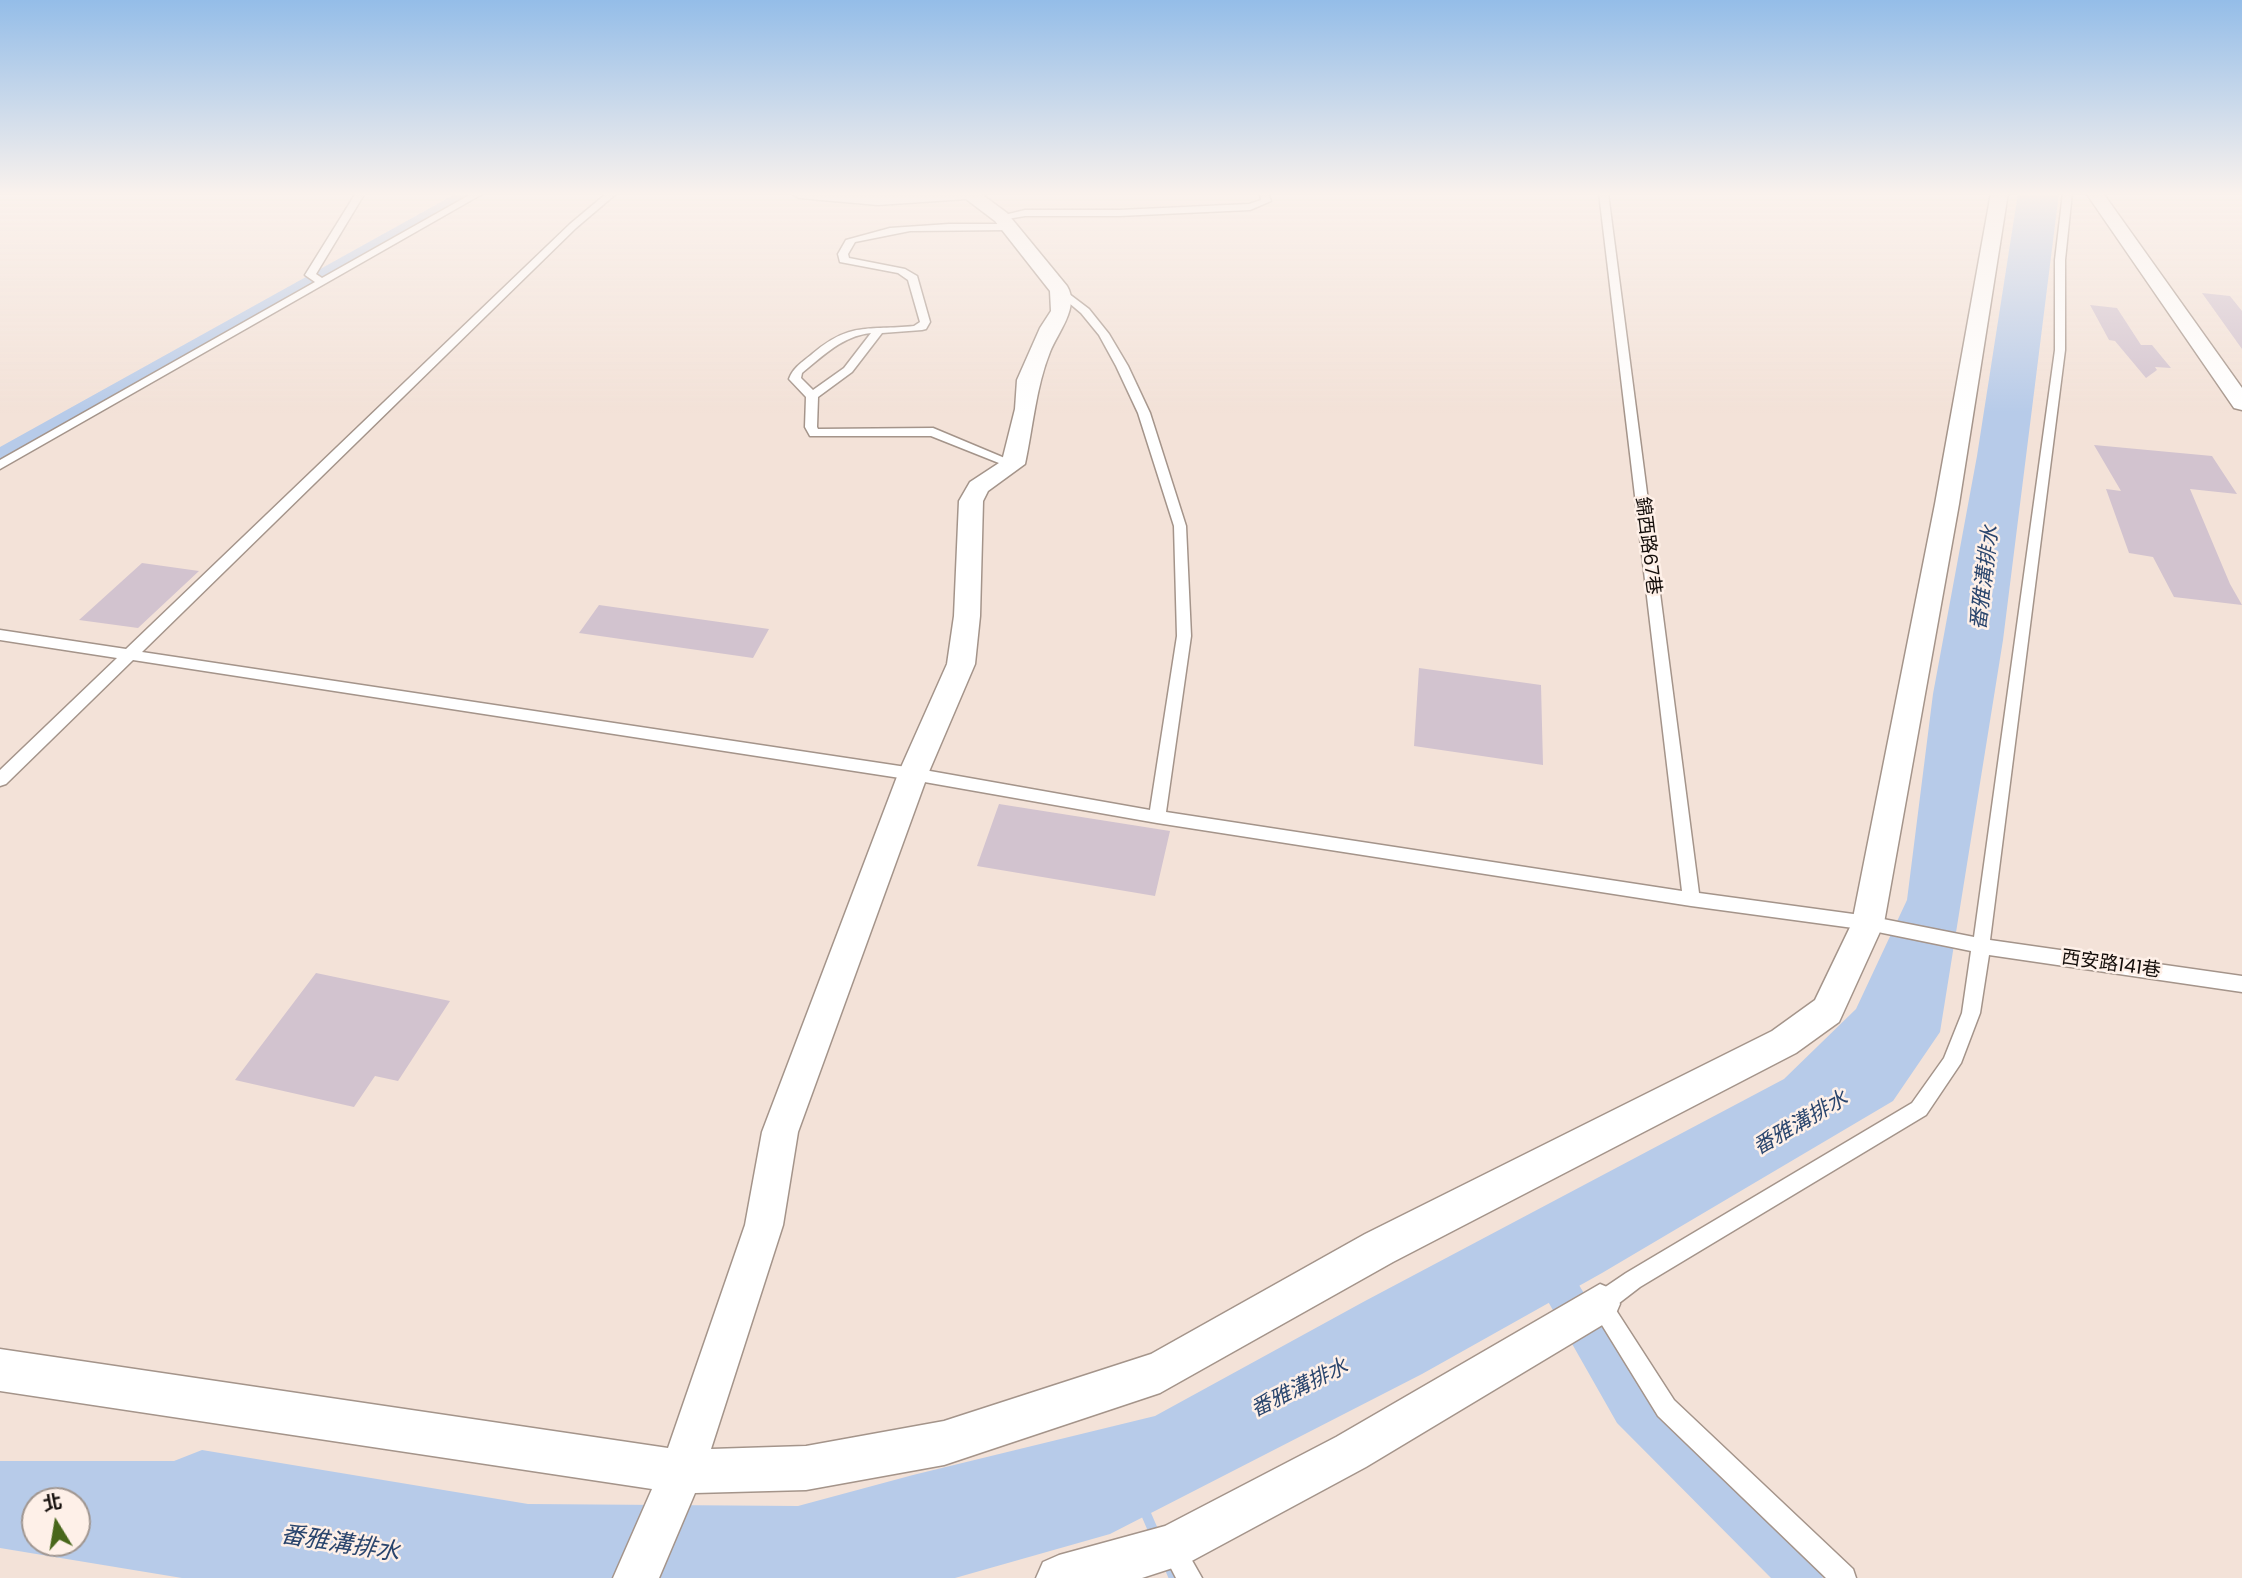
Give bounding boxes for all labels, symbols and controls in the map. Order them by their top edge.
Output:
street label: 錦西路67巷 [1630,496,1664,596]
water label: 番雅溝排水 [1967,524,2005,632]
street label: 西安路141巷 [2060,947,2162,983]
water label: 番雅溝排水 [1749,1087,1853,1161]
water label: 番雅溝排水 [1247,1355,1353,1423]
north arrow [21,1487,91,1557]
text: 北 [40,1488,64,1518]
water label: 番雅溝排水 [278,1521,402,1569]

